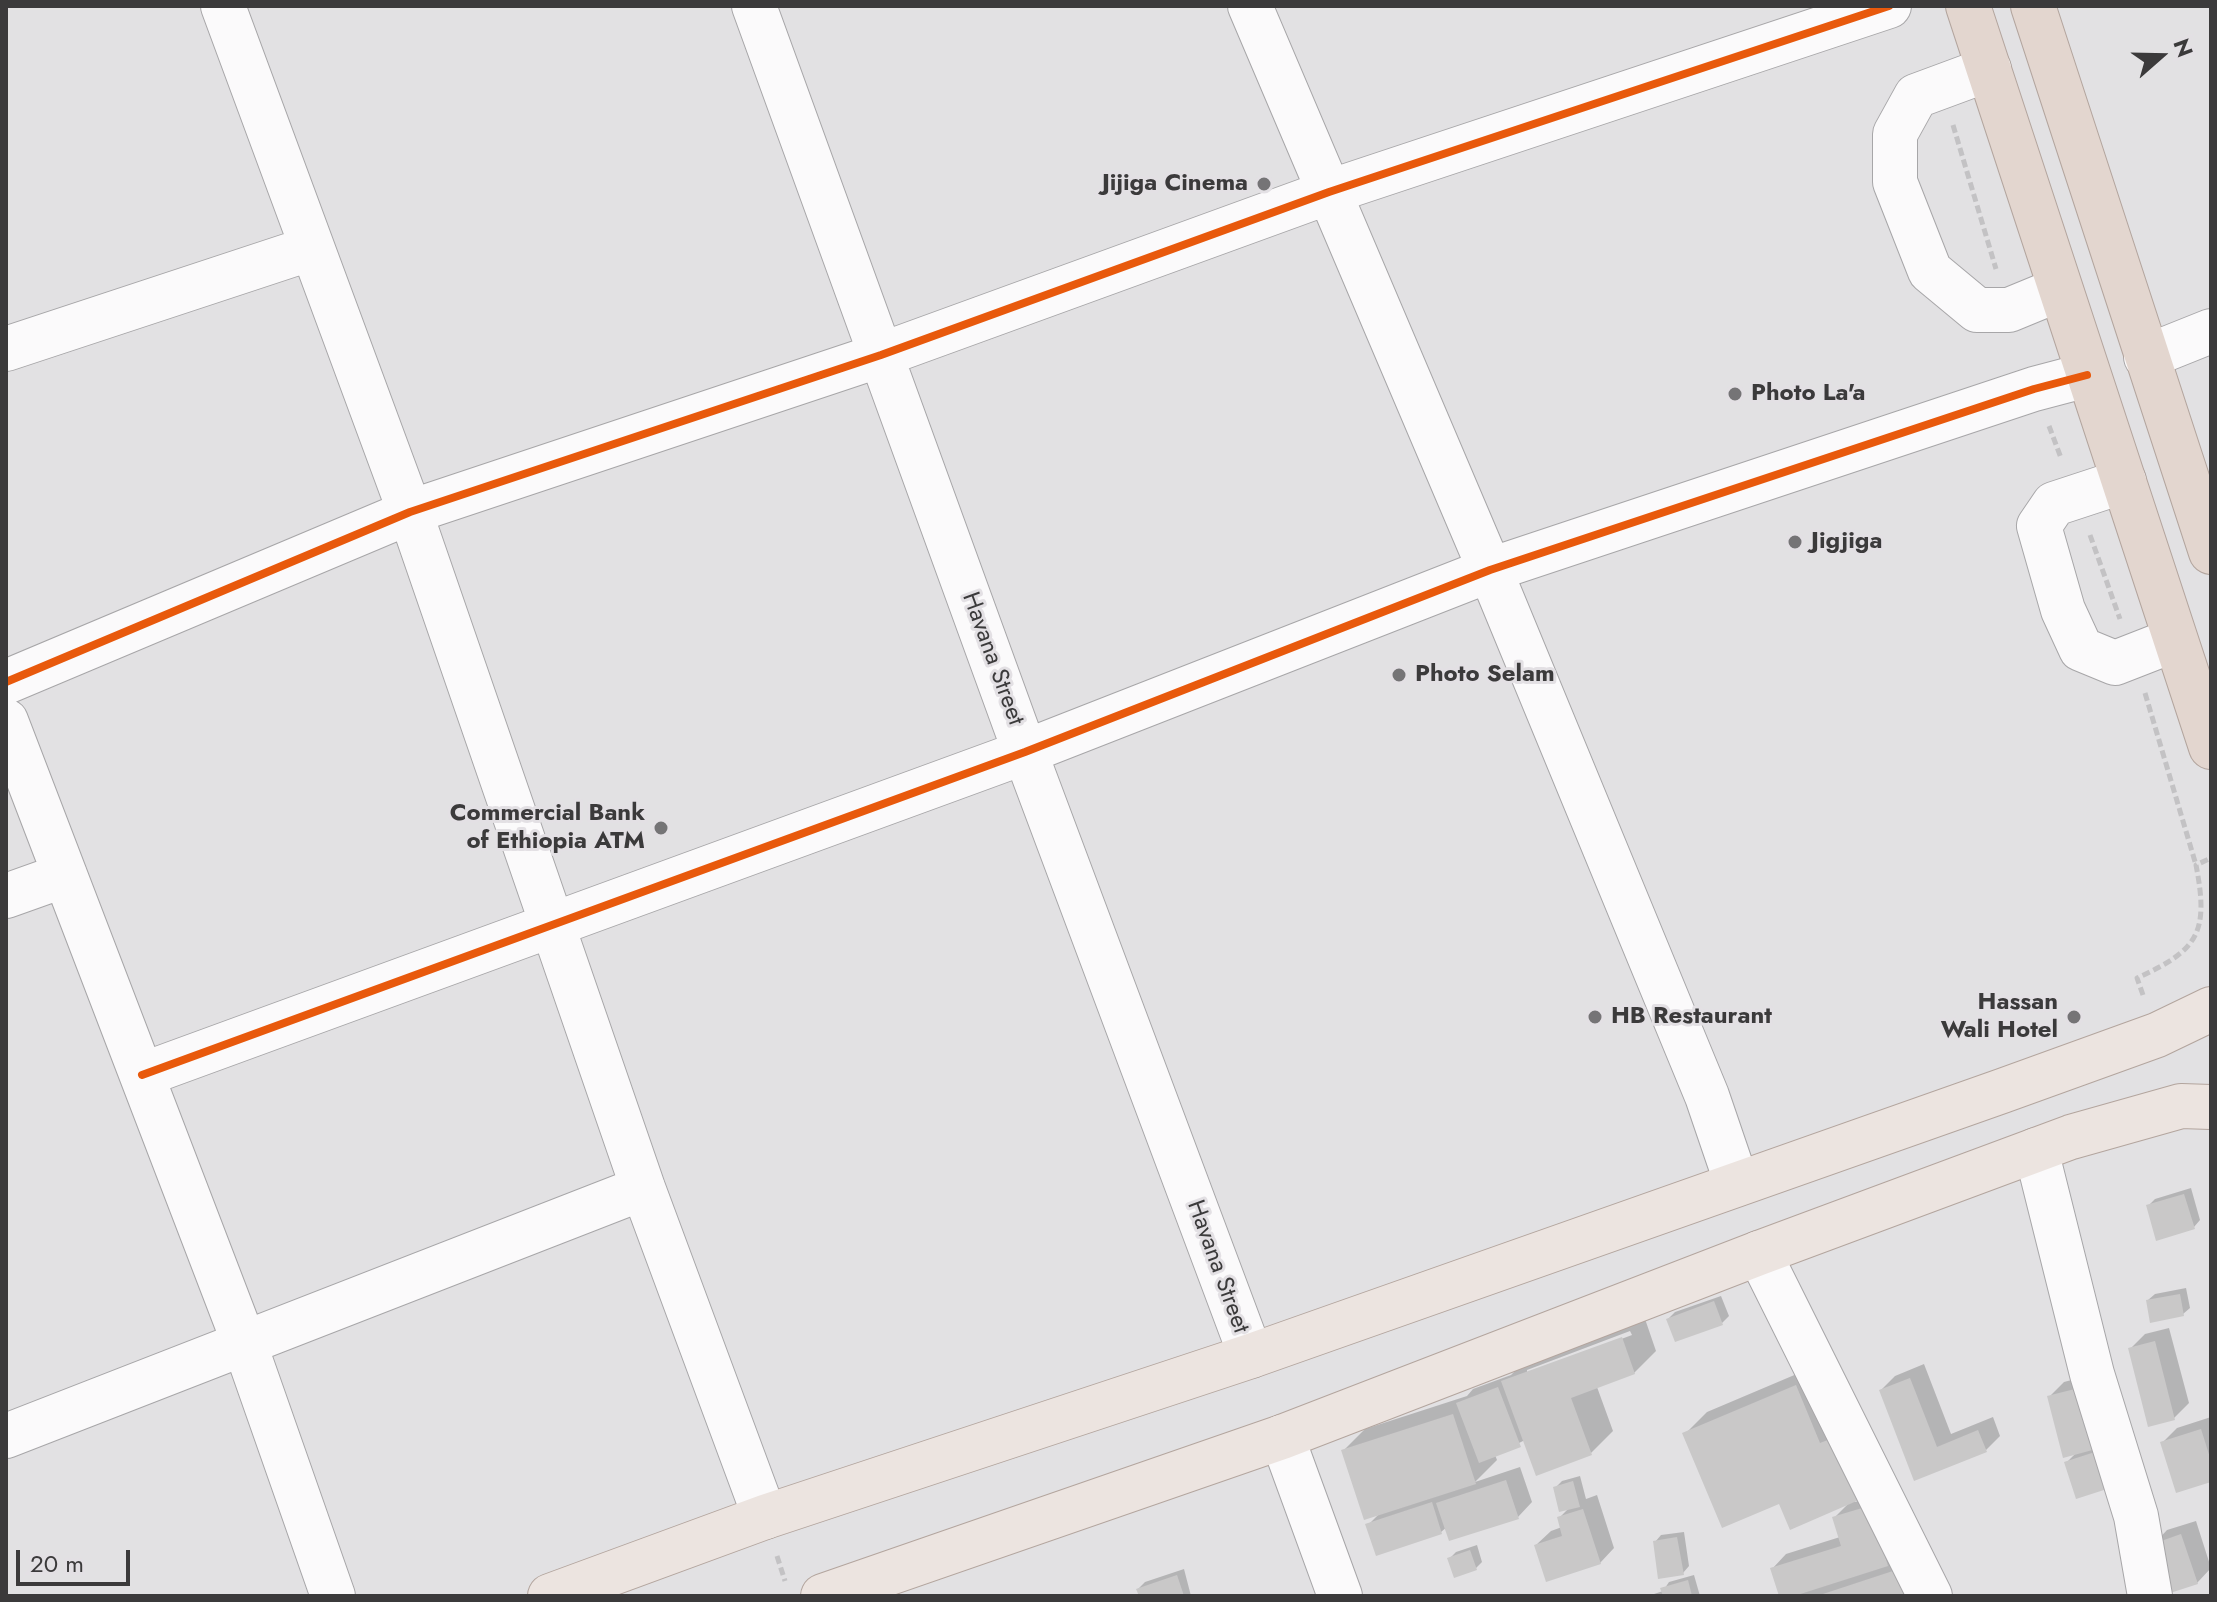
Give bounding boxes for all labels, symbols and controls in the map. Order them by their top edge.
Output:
north arrow [2121,16,2201,96]
text: N [2166,34,2202,61]
place label: Jijiga Cinema [1102,170,1248,198]
marker: Jijiga Cinema [1255,175,1273,193]
place label: Photo La'a [1751,380,1866,408]
marker: Photo La'a [1726,385,1744,403]
place label: Jigjiga [1811,528,1882,556]
marker: Jigjiga [1786,533,1804,551]
street label: Havana Street [955,589,1029,729]
place label: Photo Selam [1415,661,1555,689]
marker: Photo Selam [1390,666,1408,684]
place label: Commercial Bank of Ethiopia ATM [450,800,645,856]
marker: Commercial Bank of Ethiopia ATM [652,819,670,837]
place label: Hassan Wali Hotel [1941,989,2058,1045]
place label: HB Restaurant [1611,1003,1772,1031]
marker: HB Restaurant [1586,1008,1604,1026]
marker: Hassan Wali Hotel [2065,1008,2083,1026]
street label: Havana Street [1180,1197,1254,1337]
scale bar [20,1534,134,1584]
text: 20 m [30,1546,84,1581]

